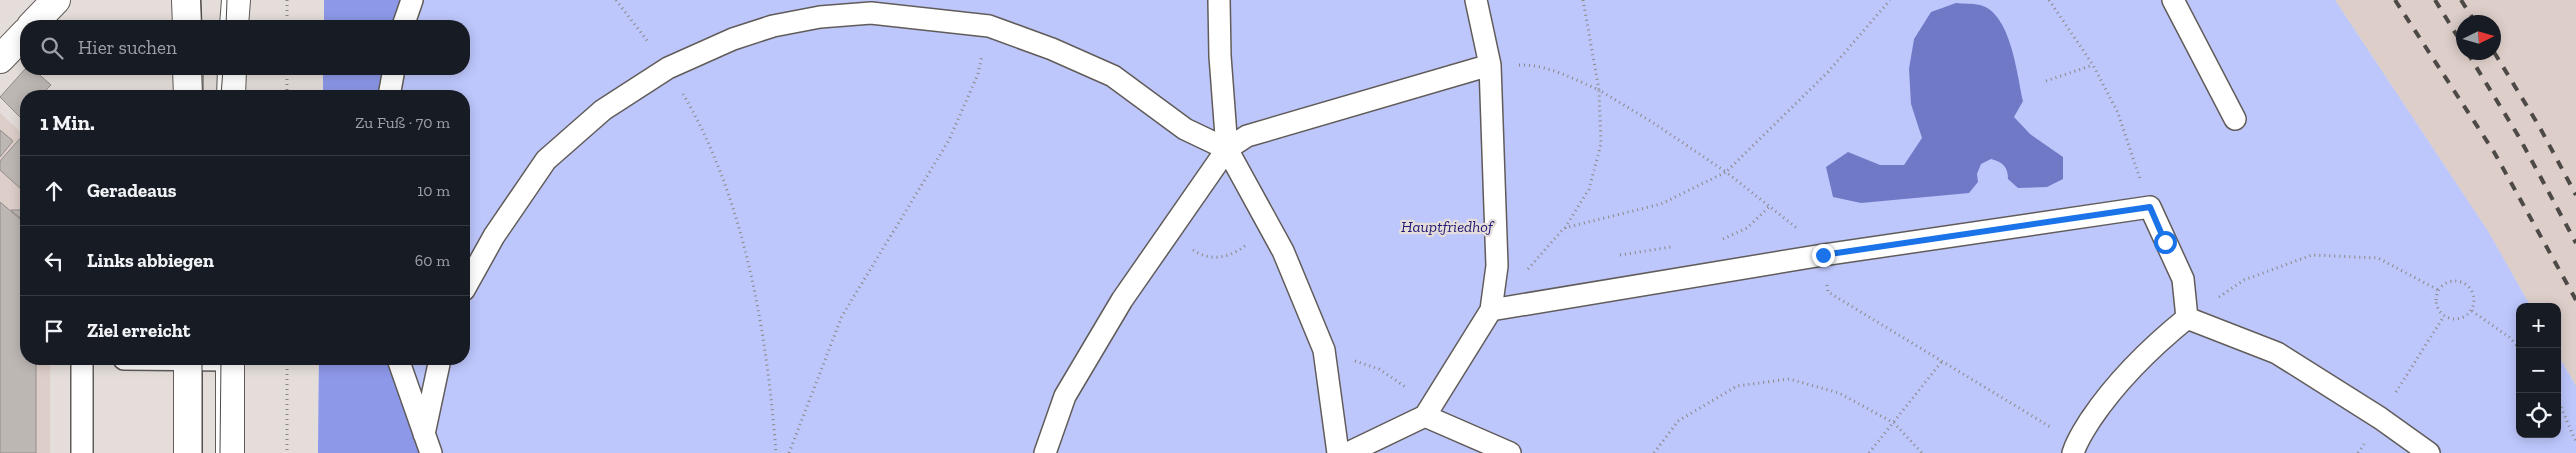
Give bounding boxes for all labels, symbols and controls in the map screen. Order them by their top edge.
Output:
north arrow [2456,15,2501,60]
search box [20,20,470,75]
icon: search [38,34,66,62]
text: Hier suchen [78,36,177,59]
text: 1 Min. [40,110,95,135]
text: Zu Fuß · 70 m [355,113,450,132]
icon: ahead [40,177,68,205]
text: Geradeaus [87,179,177,202]
text: 10 m [417,181,450,200]
park label: Hauptfriedhof [1401,217,1495,236]
route start [2154,231,2177,254]
route end [1812,244,1835,267]
icon: left [40,247,68,275]
text: Links abbiegen [87,249,214,272]
text: 60 m [415,251,450,270]
map controls [2516,303,2561,438]
button: + [2516,303,2561,348]
icon: arrive [40,317,68,345]
text: Ziel erreicht [87,319,190,342]
button: − [2516,348,2561,393]
button: locate [2516,393,2561,438]

